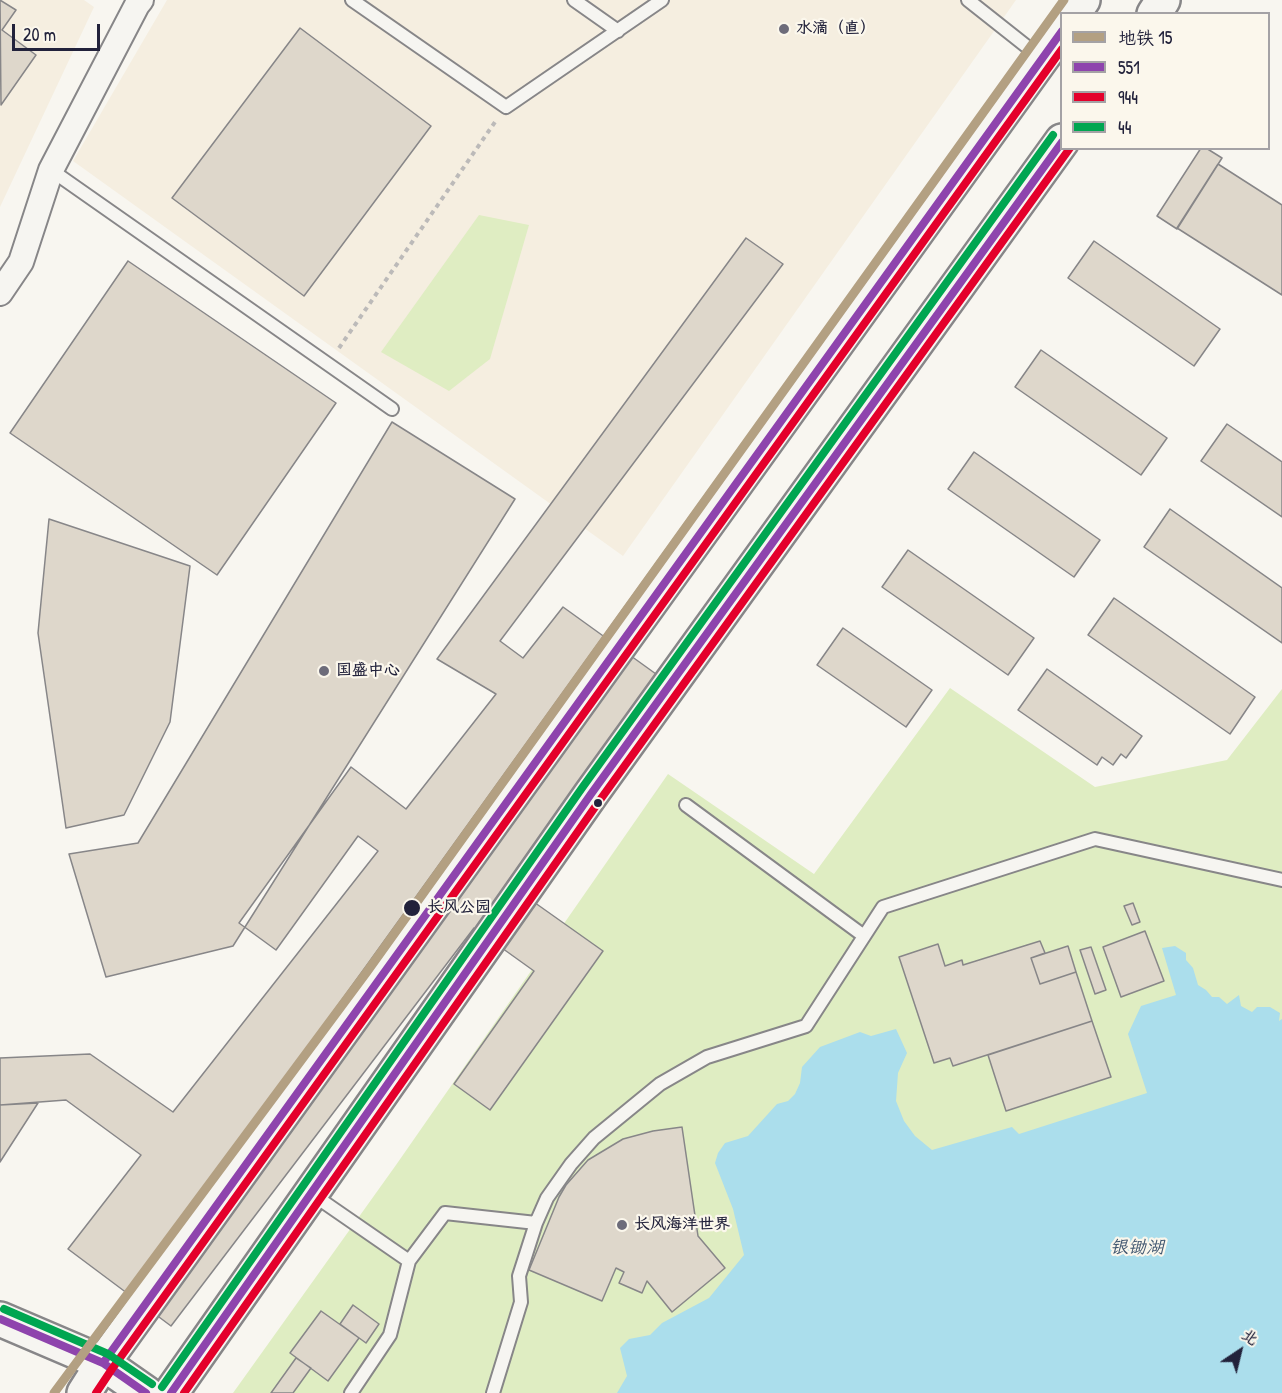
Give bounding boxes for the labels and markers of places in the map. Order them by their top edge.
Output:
place label: 水滴（直） [796,19,876,39]
marker: 水滴（直） [777,22,791,36]
place label: 国盛中心 [336,661,400,681]
marker: 国盛中心 [317,664,331,678]
unlabelled marker [592,797,604,809]
marker: 长风公园 [402,898,422,918]
place label: 长风公园 [427,898,491,918]
place label: 长风海洋世界 [634,1215,730,1235]
marker: 长风海洋世界 [615,1218,629,1232]

